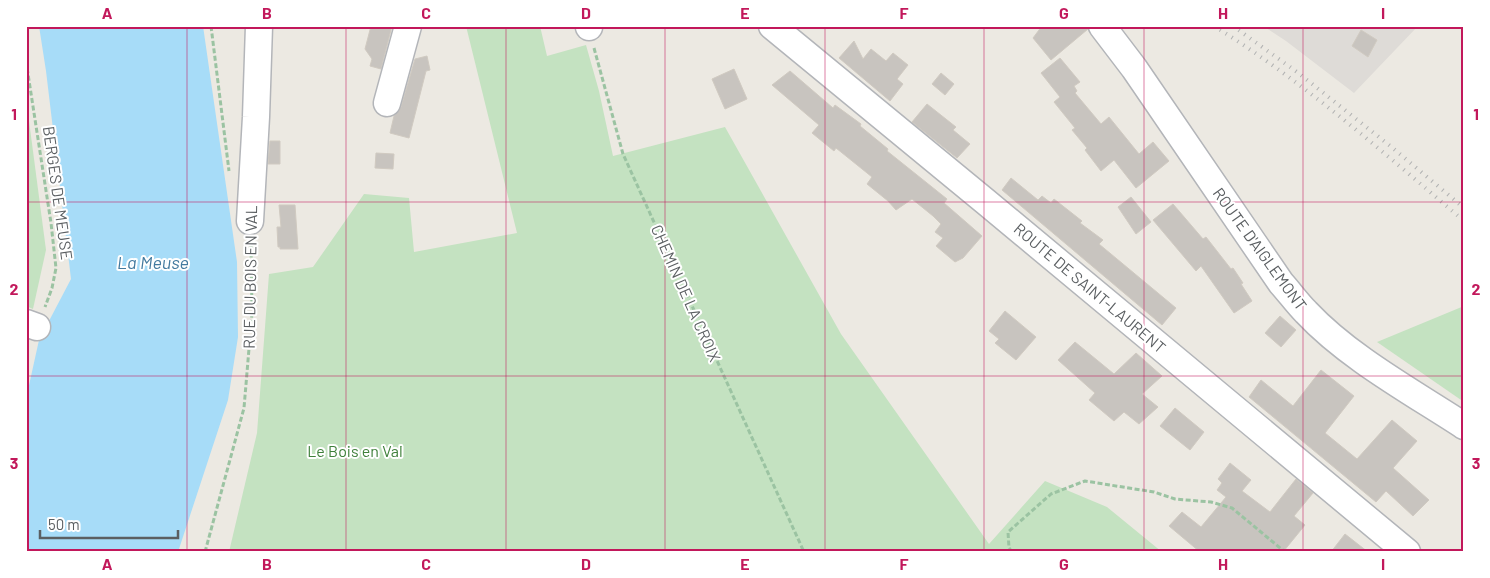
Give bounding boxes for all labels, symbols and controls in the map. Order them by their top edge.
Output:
text: A [102,3,113,22]
text: B [262,3,272,22]
text: C [421,3,431,22]
text: D [581,3,591,22]
text: E [740,3,750,22]
text: F [900,3,909,22]
text: G [1059,3,1069,22]
text: H [1218,3,1228,22]
text: I [1381,3,1385,22]
text: 1 [11,104,17,123]
text: 1 [1473,104,1479,123]
street label: BERGES DE MEUSE [40,125,77,261]
street label: ROUTE D'AIGLEMONT [1210,184,1311,314]
street label: RUE DU BOIS EN VAL [239,205,260,349]
street label: ROUTE DE SAINT-LAURENT [1011,219,1170,357]
street label: CHEMIN DE LA CROIX [648,221,725,364]
water label: La Meuse [117,251,189,273]
text: 2 [10,279,19,298]
text: 2 [1472,279,1481,298]
park label: Le Bois en Val [307,441,403,460]
text: 3 [10,453,18,472]
text: 3 [1472,453,1480,472]
scale bar [40,508,178,540]
text: 50 m [48,515,80,533]
text: A [102,554,113,573]
text: B [262,554,272,573]
text: C [421,554,431,573]
text: D [581,554,591,573]
text: E [740,554,750,573]
text: F [900,554,909,573]
text: G [1059,554,1069,573]
text: H [1218,554,1228,573]
text: I [1381,554,1385,573]

